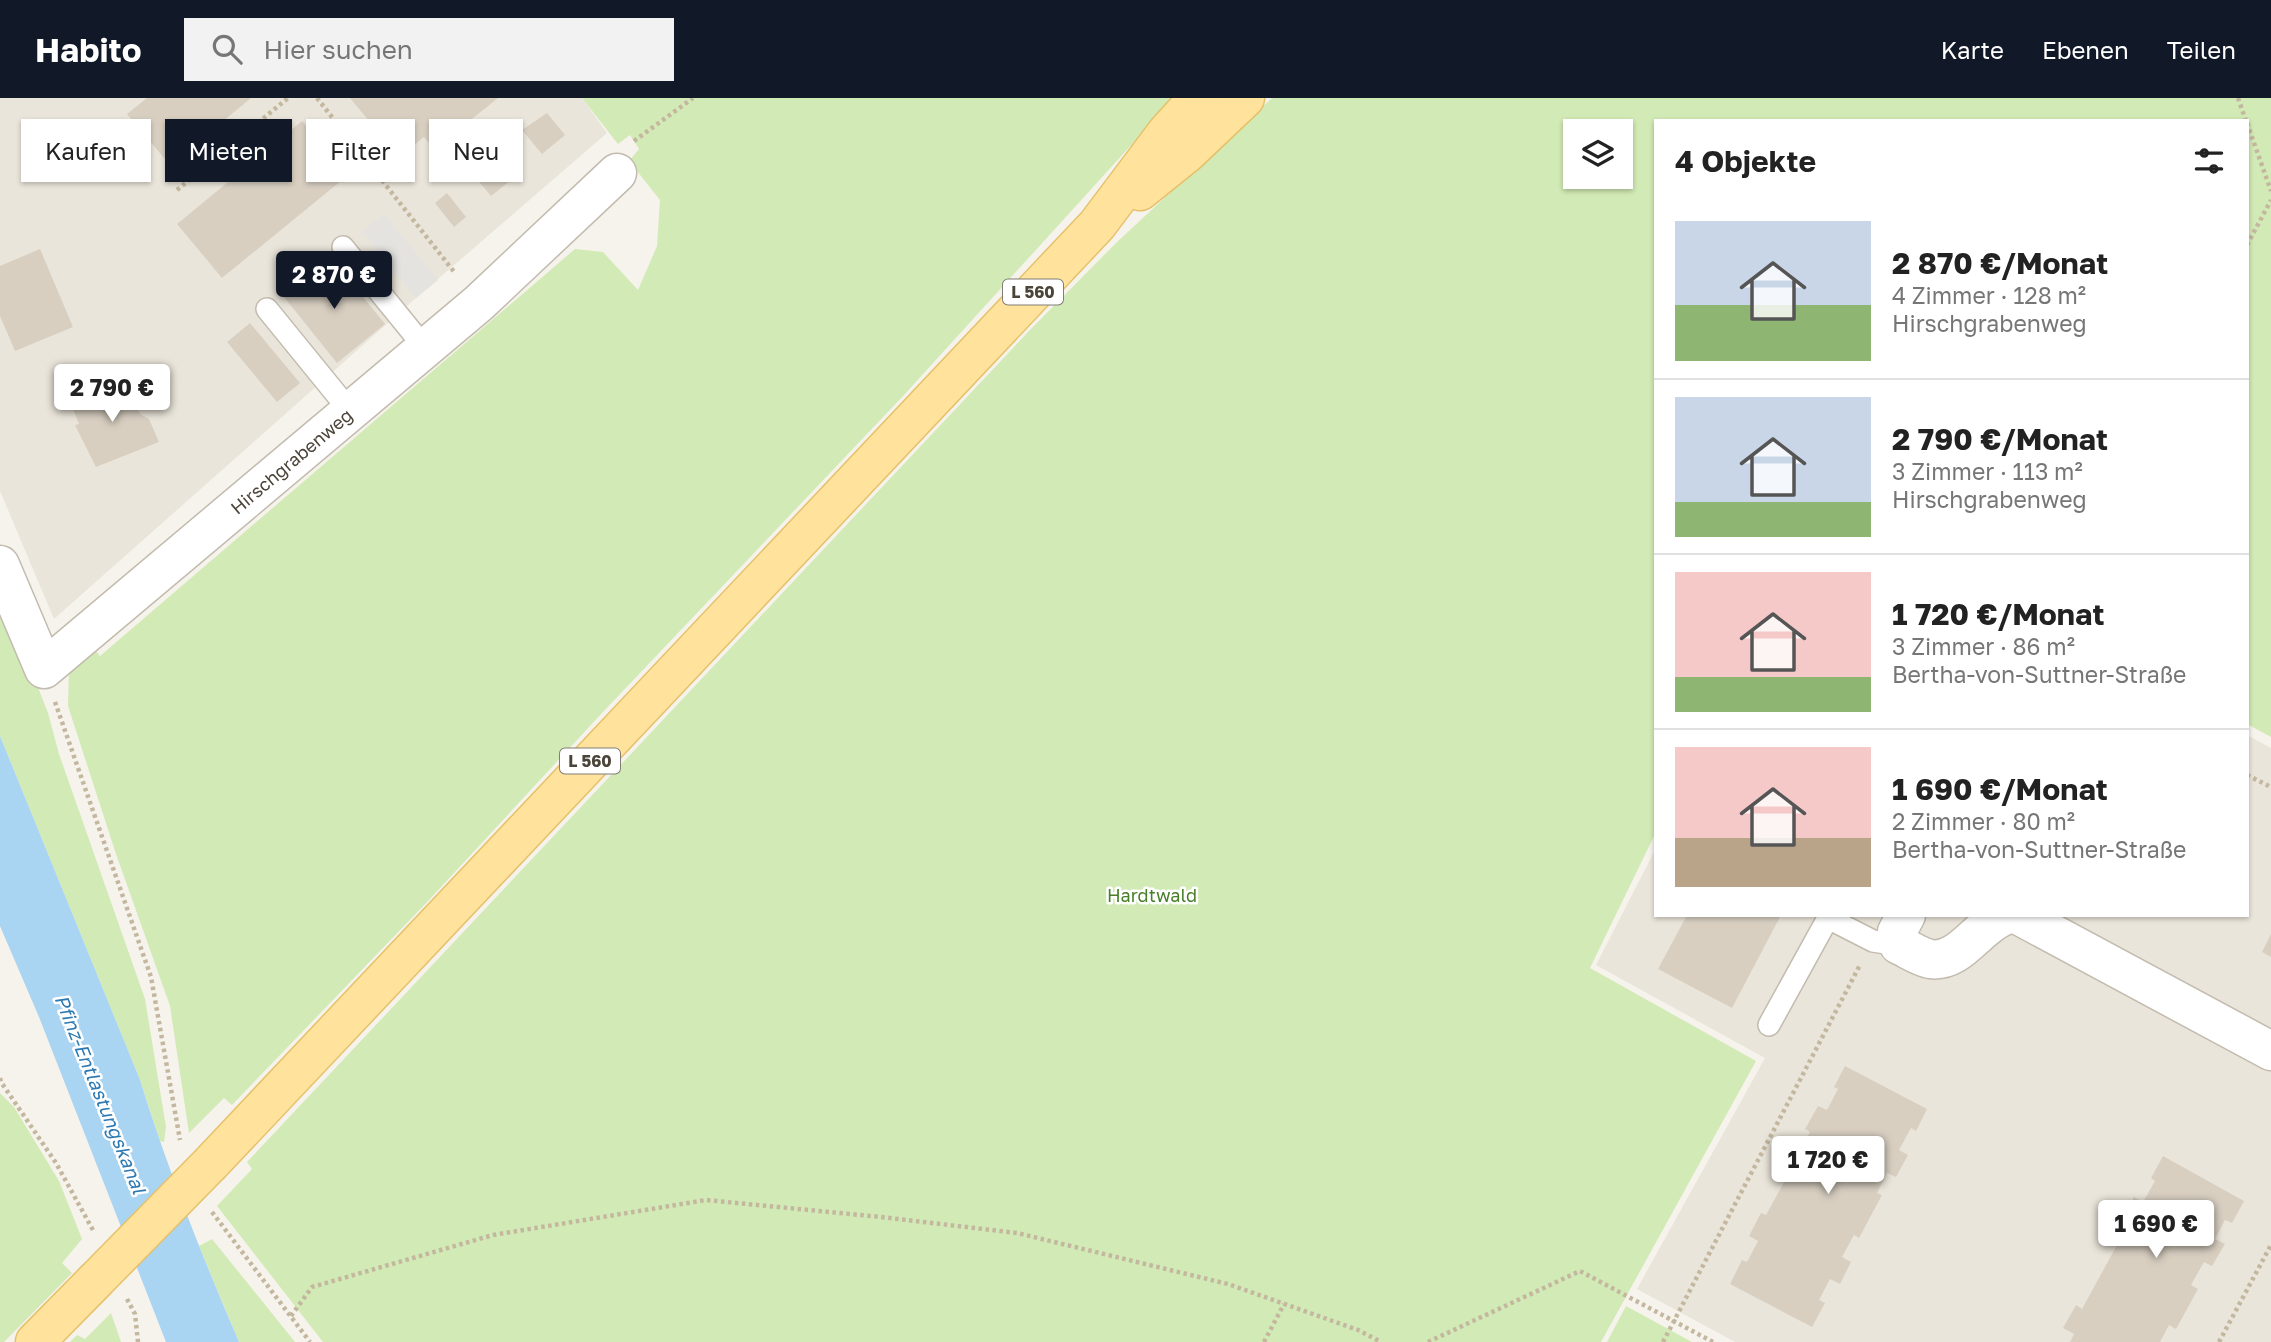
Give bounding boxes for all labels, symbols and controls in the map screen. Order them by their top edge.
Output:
search box [184,18,674,81]
text: Habito [35,30,142,69]
icon: search [208,30,246,68]
text: Hier suchen [264,34,413,65]
text: Karte [1941,35,2004,64]
text: Ebenen [2042,35,2129,64]
text: Teilen [2167,35,2236,64]
chip: Kaufen [21,119,151,182]
chip: Mieten [165,119,292,182]
chip: Filter [306,119,415,182]
chip: Neu [429,119,523,182]
map controls [1563,119,1633,189]
button: layers [1563,119,1633,189]
icon: filters [2190,142,2228,180]
text: 4 Objekte [1675,143,1816,179]
text: 2 870 €/Monat [1892,245,2108,281]
icon: home [1731,249,1815,333]
pin: 2 870 € [269,252,399,311]
text: 2 870 € [292,260,376,288]
road number: L 560 [1003,280,1063,304]
text: 4 Zimmer · 128 m² [1892,281,2086,309]
text: Hirschgrabenweg [1892,309,2087,337]
pin: 2 790 € [47,364,177,424]
text: 2 790 € [70,373,154,401]
street label: Hirschgrabenweg [226,404,357,518]
text: 2 790 €/Monat [1892,421,2108,457]
icon: home [1731,425,1815,509]
text: 3 Zimmer · 113 m² [1892,457,2083,485]
text: Hirschgrabenweg [1892,485,2087,513]
text: 1 720 €/Monat [1892,596,2104,632]
icon: home [1731,600,1815,684]
text: 3 Zimmer · 86 m² [1892,632,2075,660]
text: Bertha-von-Suttner-Straße [1892,660,2186,688]
road number: L 560 [560,748,620,774]
text: 1 690 €/Monat [1892,771,2108,807]
icon: home [1731,775,1815,859]
text: 2 Zimmer · 80 m² [1892,807,2075,835]
text: Bertha-von-Suttner-Straße [1892,835,2186,863]
park label: Hardtwald [1107,884,1197,906]
water label: Pfinz-Entlastungskanal [50,991,152,1198]
pin: 1 720 € [1763,1136,1893,1196]
text: 1 720 € [1787,1145,1869,1173]
pin: 1 690 € [2091,1200,2221,1260]
text: 1 690 € [2114,1209,2198,1237]

